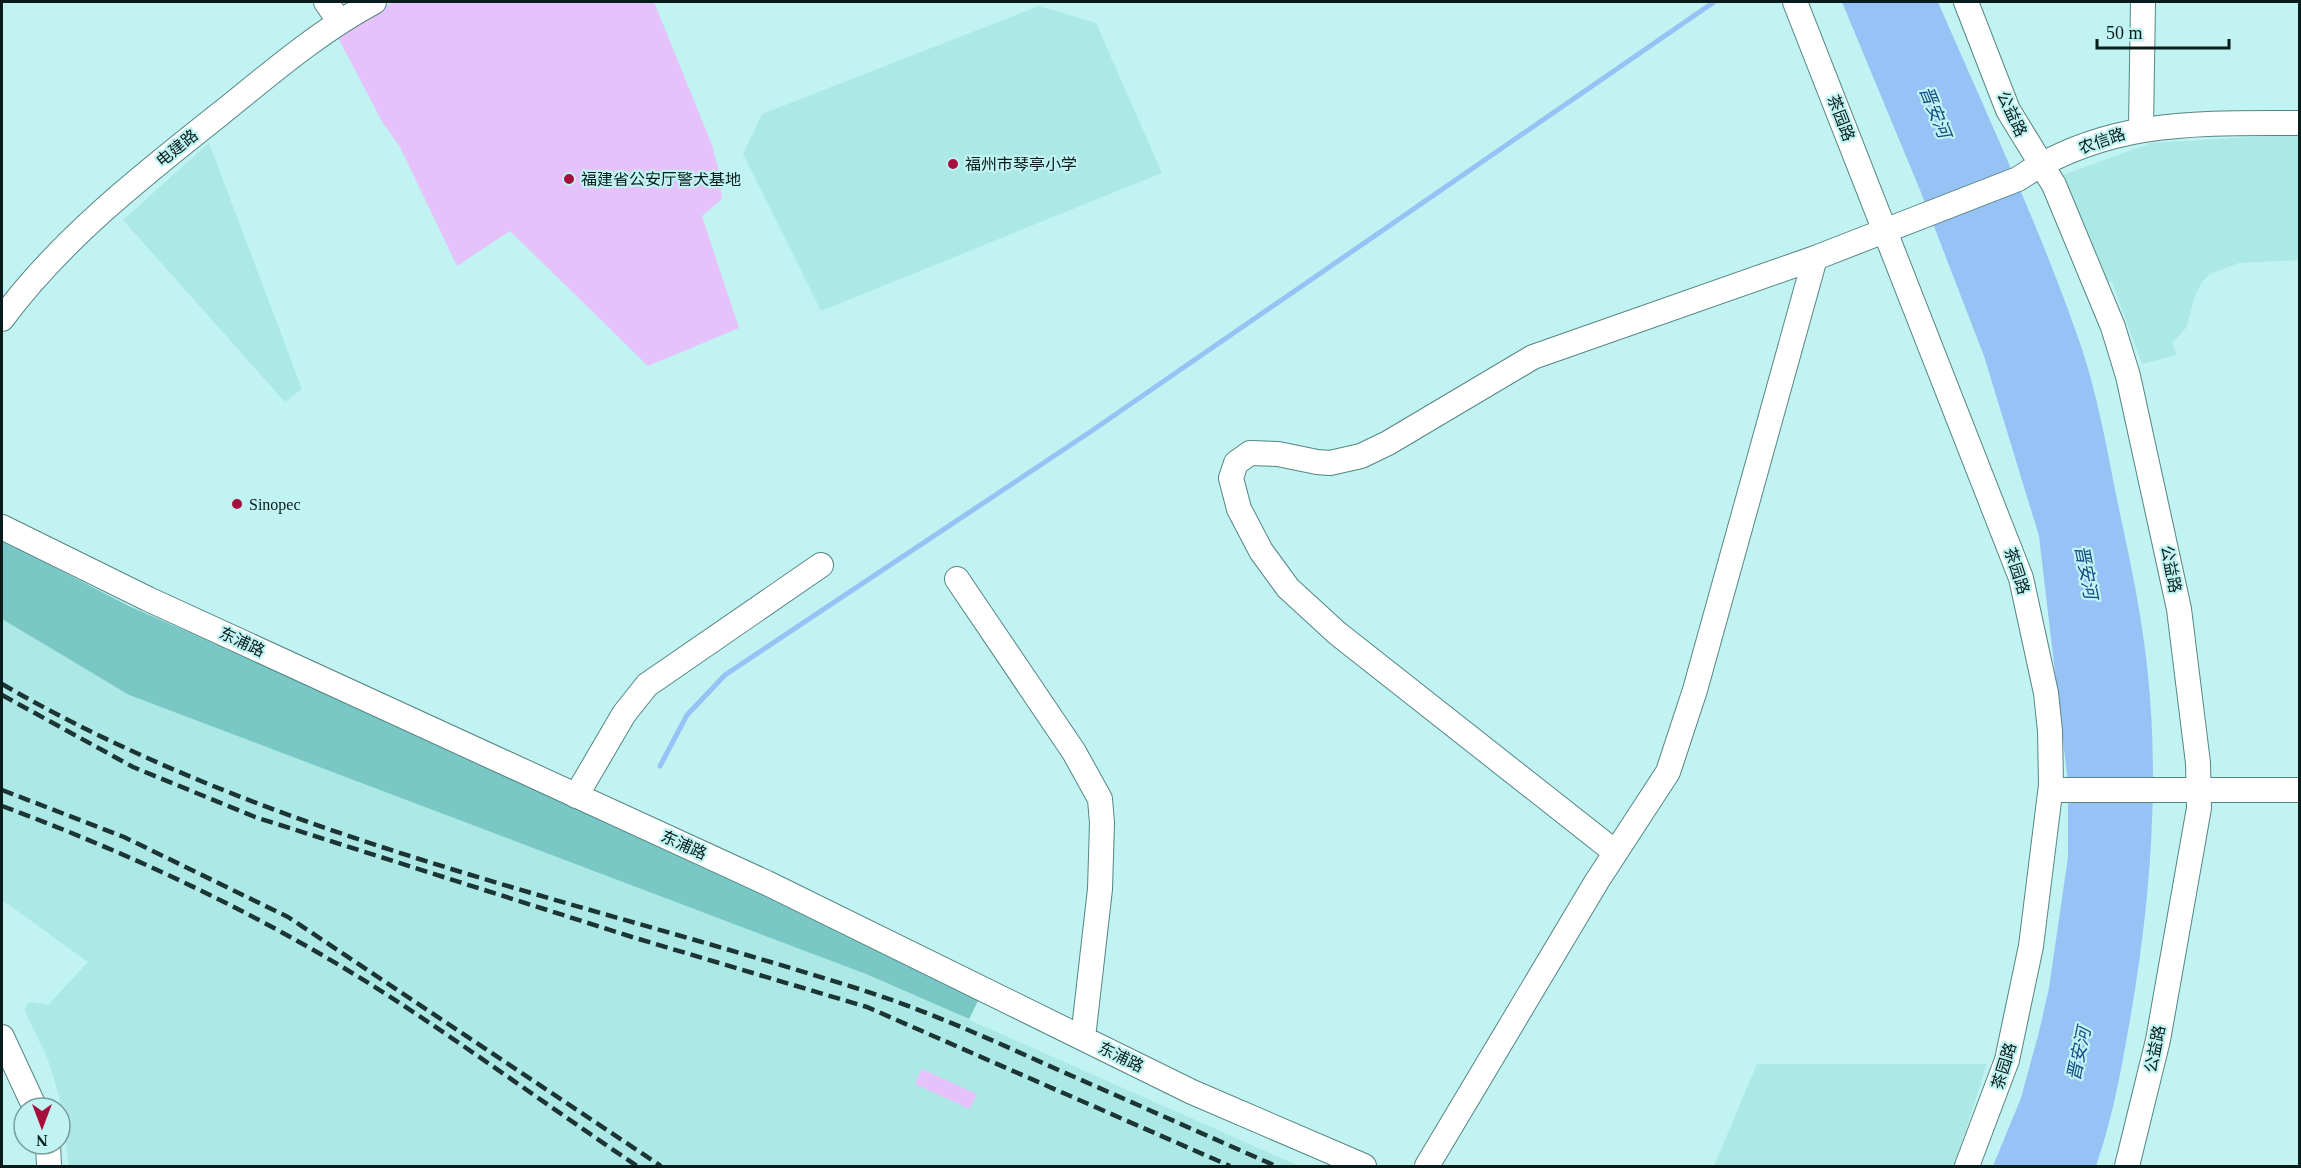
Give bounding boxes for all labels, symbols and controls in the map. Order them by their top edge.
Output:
scale bar [2097,12,2229,50]
text: 50 m [2106,23,2143,43]
water label: 晋安河 [1916,83,1956,144]
street label: 公益路 [1994,89,2030,139]
street label: 茶园路 [1824,93,1858,143]
street label: 农信路 [2077,125,2127,157]
street label: 电建路 [153,126,201,170]
place label: 福州市琴亭小学 [965,156,1077,173]
marker: 福州市琴亭小学 [946,157,960,171]
place label: 福建省公安厅警犬基地 [581,171,741,188]
marker: 福建省公安厅警犬基地 [562,172,576,186]
place label: Sinopec [249,496,301,514]
marker: Sinopec [230,497,244,511]
water label: 晋安河 [2071,544,2102,603]
street label: 公益路 [2158,544,2184,594]
street label: 茶园路 [2001,546,2033,596]
street label: 东浦路 [217,624,267,660]
street label: 东浦路 [659,827,709,863]
water label: 晋安河 [2064,1023,2095,1082]
street label: 公益路 [2142,1024,2168,1074]
street label: 东浦路 [1096,1039,1146,1075]
street label: 茶园路 [1989,1041,2019,1091]
north arrow [12,1096,72,1156]
text: N [36,1132,48,1149]

